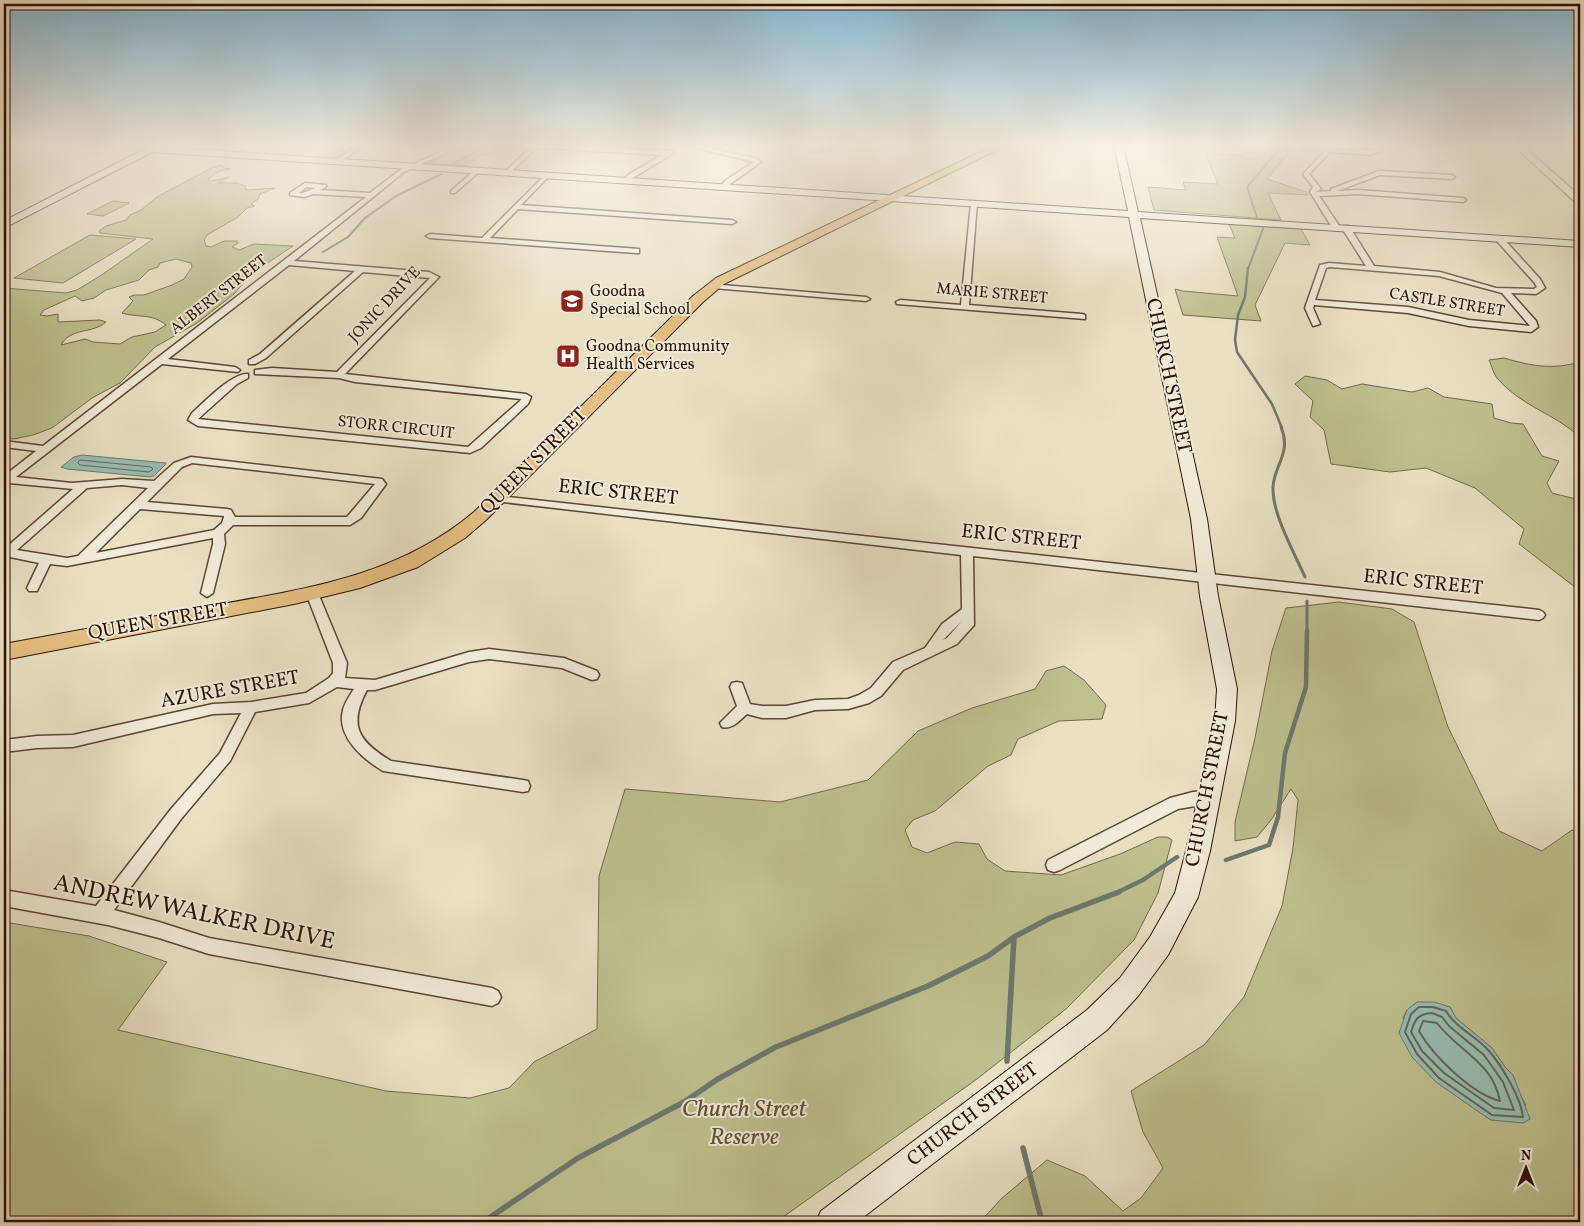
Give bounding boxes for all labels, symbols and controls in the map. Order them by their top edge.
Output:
street label: ALBERT STREET [166,250,272,340]
street label: JONIC DRIVE [344,262,426,348]
street label: MARIE STREET [935,278,1049,310]
place label: Goodna Special School [590,281,690,321]
street label: CASTLE STREET [1388,283,1506,323]
school or university icon: Goodna Special School [559,288,585,314]
street label: CHURCH STREET [1138,296,1198,456]
place label: Goodna Community Health Services [586,336,730,376]
hospital icon: Goodna Community Health Services [555,343,581,369]
street label: QUEEN STREET [474,402,594,522]
street label: STORR CIRCUIT [337,411,455,445]
street label: ERIC STREET [557,473,680,513]
street label: ERIC STREET [960,518,1083,558]
street label: ERIC STREET [1362,563,1485,603]
street label: QUEEN STREET [86,596,230,648]
street label: AZURE STREET [158,664,302,716]
street label: CHURCH STREET [1179,709,1237,869]
street label: ANDREW WALKER DRIVE [50,867,338,959]
street label: CHURCH STREET [902,1056,1045,1174]
park label: Church Street Reserve [682,1093,808,1155]
north arrow [1502,1144,1552,1194]
text: N [1521,1147,1531,1166]

